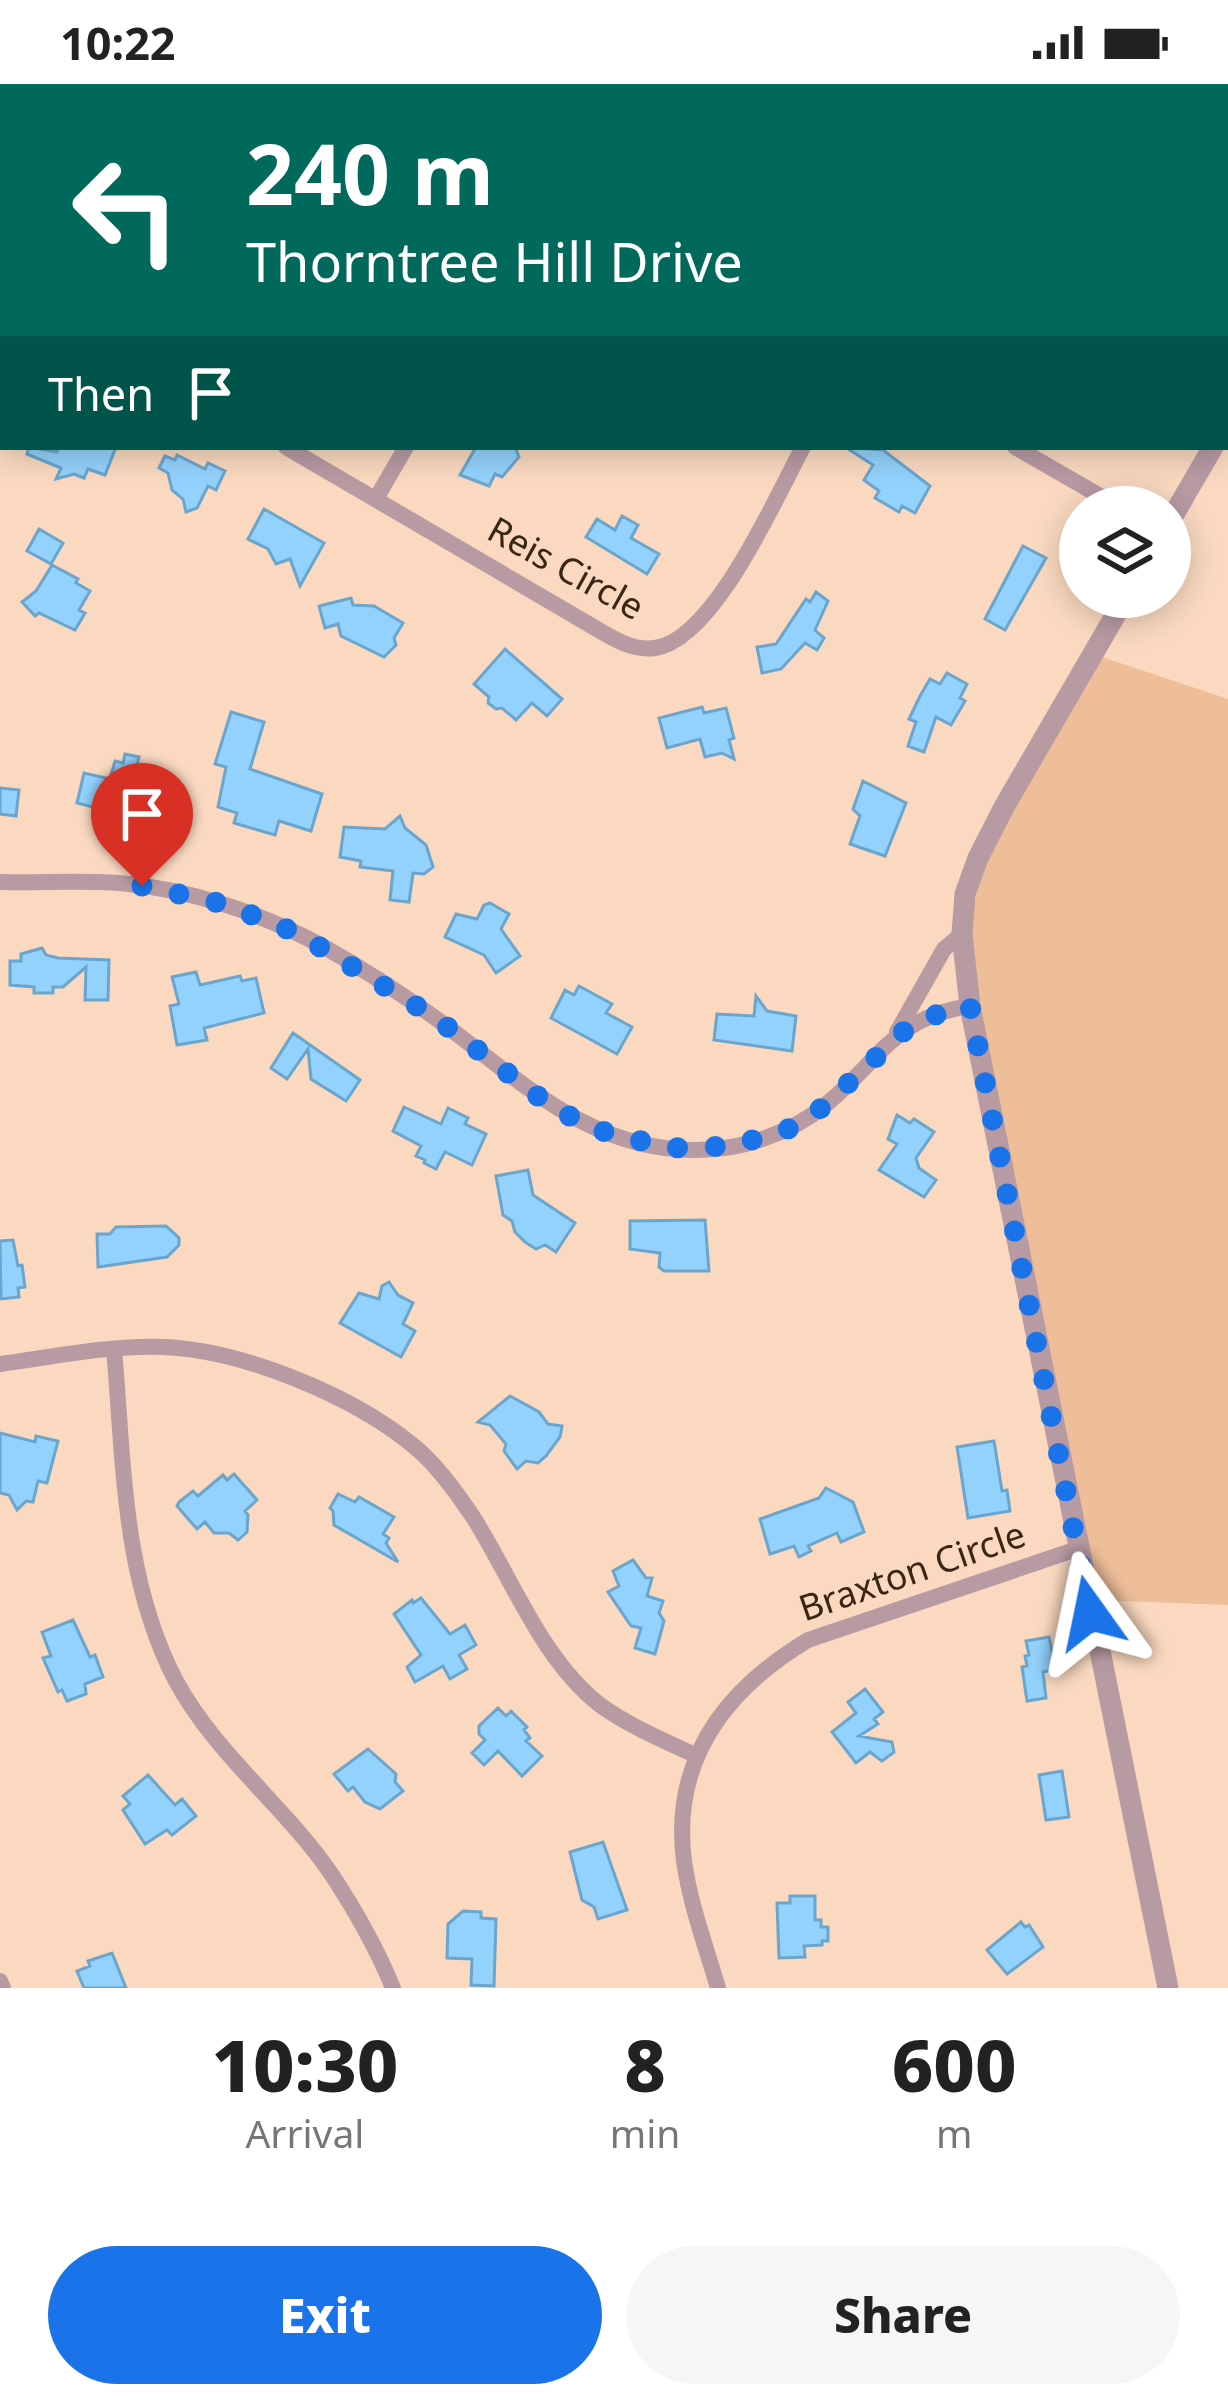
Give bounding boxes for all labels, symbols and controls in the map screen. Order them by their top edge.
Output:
text: 10:22 [60,12,176,73]
text: 240 m [246,115,494,230]
icon: left [48,132,204,288]
text: Thorntree Hill Drive [246,224,743,298]
icon: arrive [178,360,244,426]
text: Then [48,363,154,424]
map controls [1059,486,1191,618]
button: layers [1059,486,1191,618]
street label: Reis Circle [479,505,653,631]
pin [91,763,193,886]
icon: arrive [109,781,175,847]
street label: Braxton Circle [792,1509,1031,1632]
position arrow [1027,1550,1153,1676]
text: 10:30 [211,2015,398,2113]
text: 8 [624,2015,666,2113]
text: 600 [892,2015,1017,2113]
text: Arrival [245,2106,364,2159]
text: min [610,2106,680,2159]
text: m [936,2106,972,2159]
button: Exit [48,2246,602,2384]
button: Share [626,2246,1180,2384]

